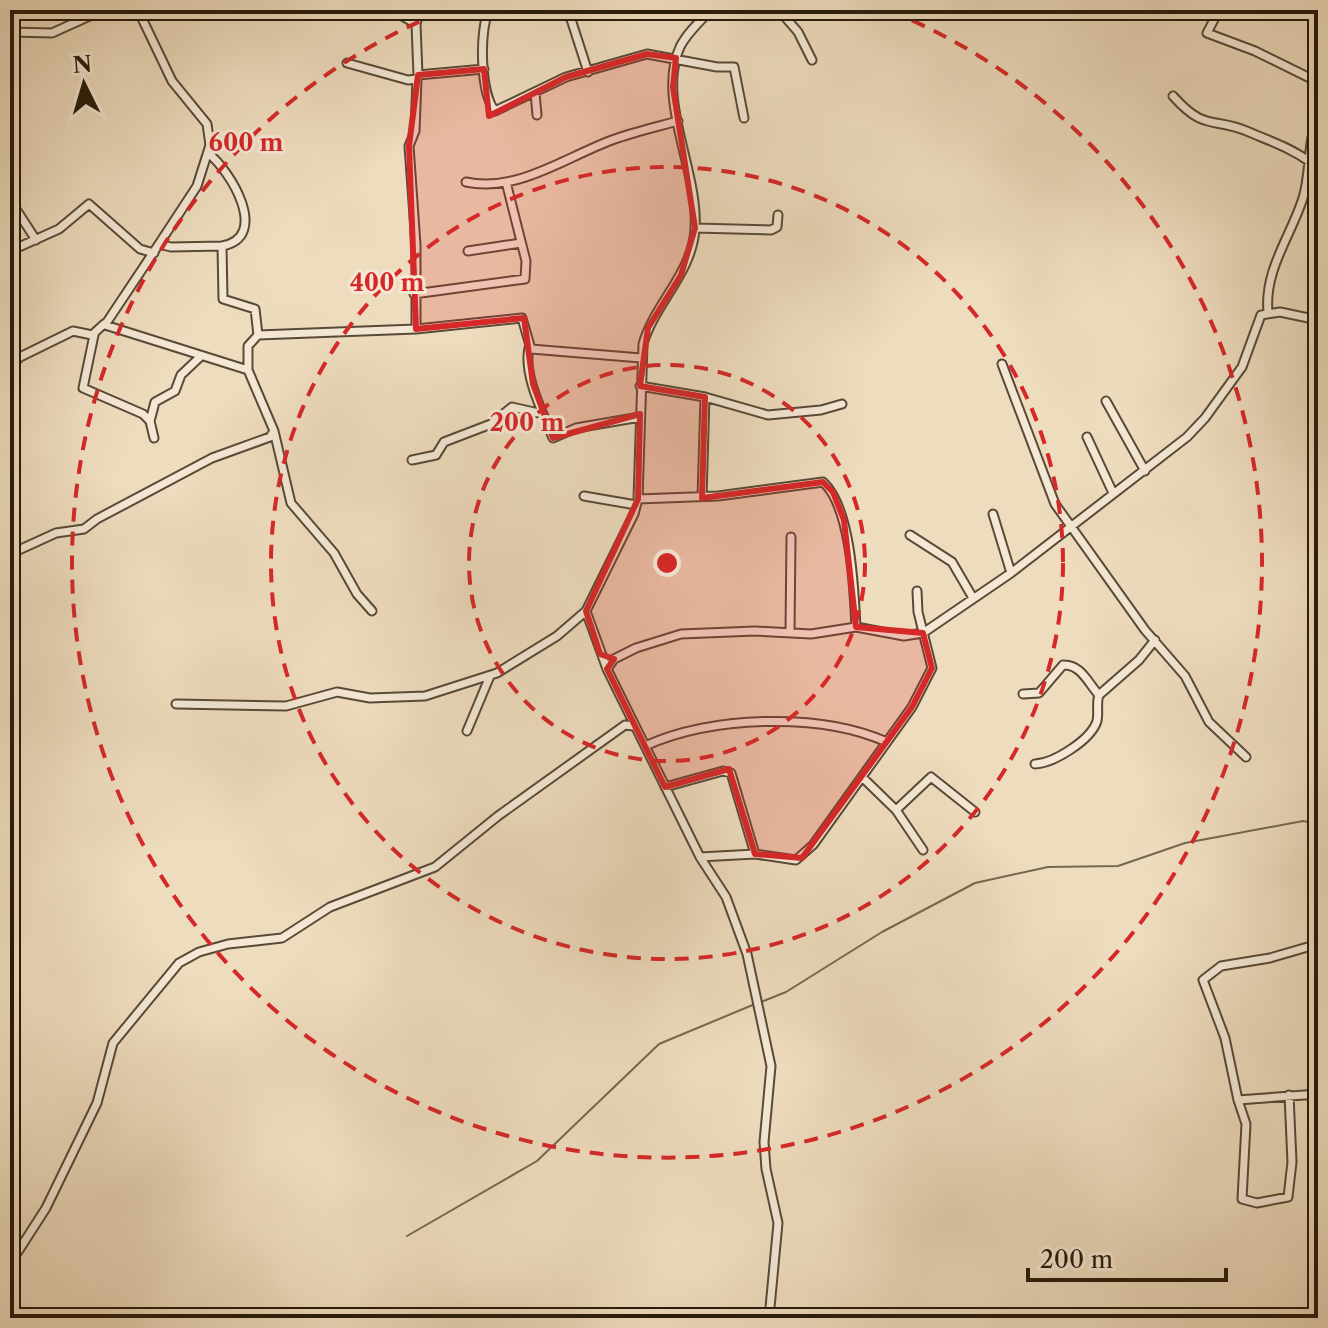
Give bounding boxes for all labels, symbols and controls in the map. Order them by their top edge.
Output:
north arrow [44,44,124,124]
text: N [72,50,93,79]
text: 600 m [209,128,283,157]
text: 400 m [350,268,424,297]
text: 200 m [490,408,564,437]
centre of rings [653,549,681,577]
scale bar [1028,1232,1226,1282]
text: 200 m [1040,1245,1113,1274]

